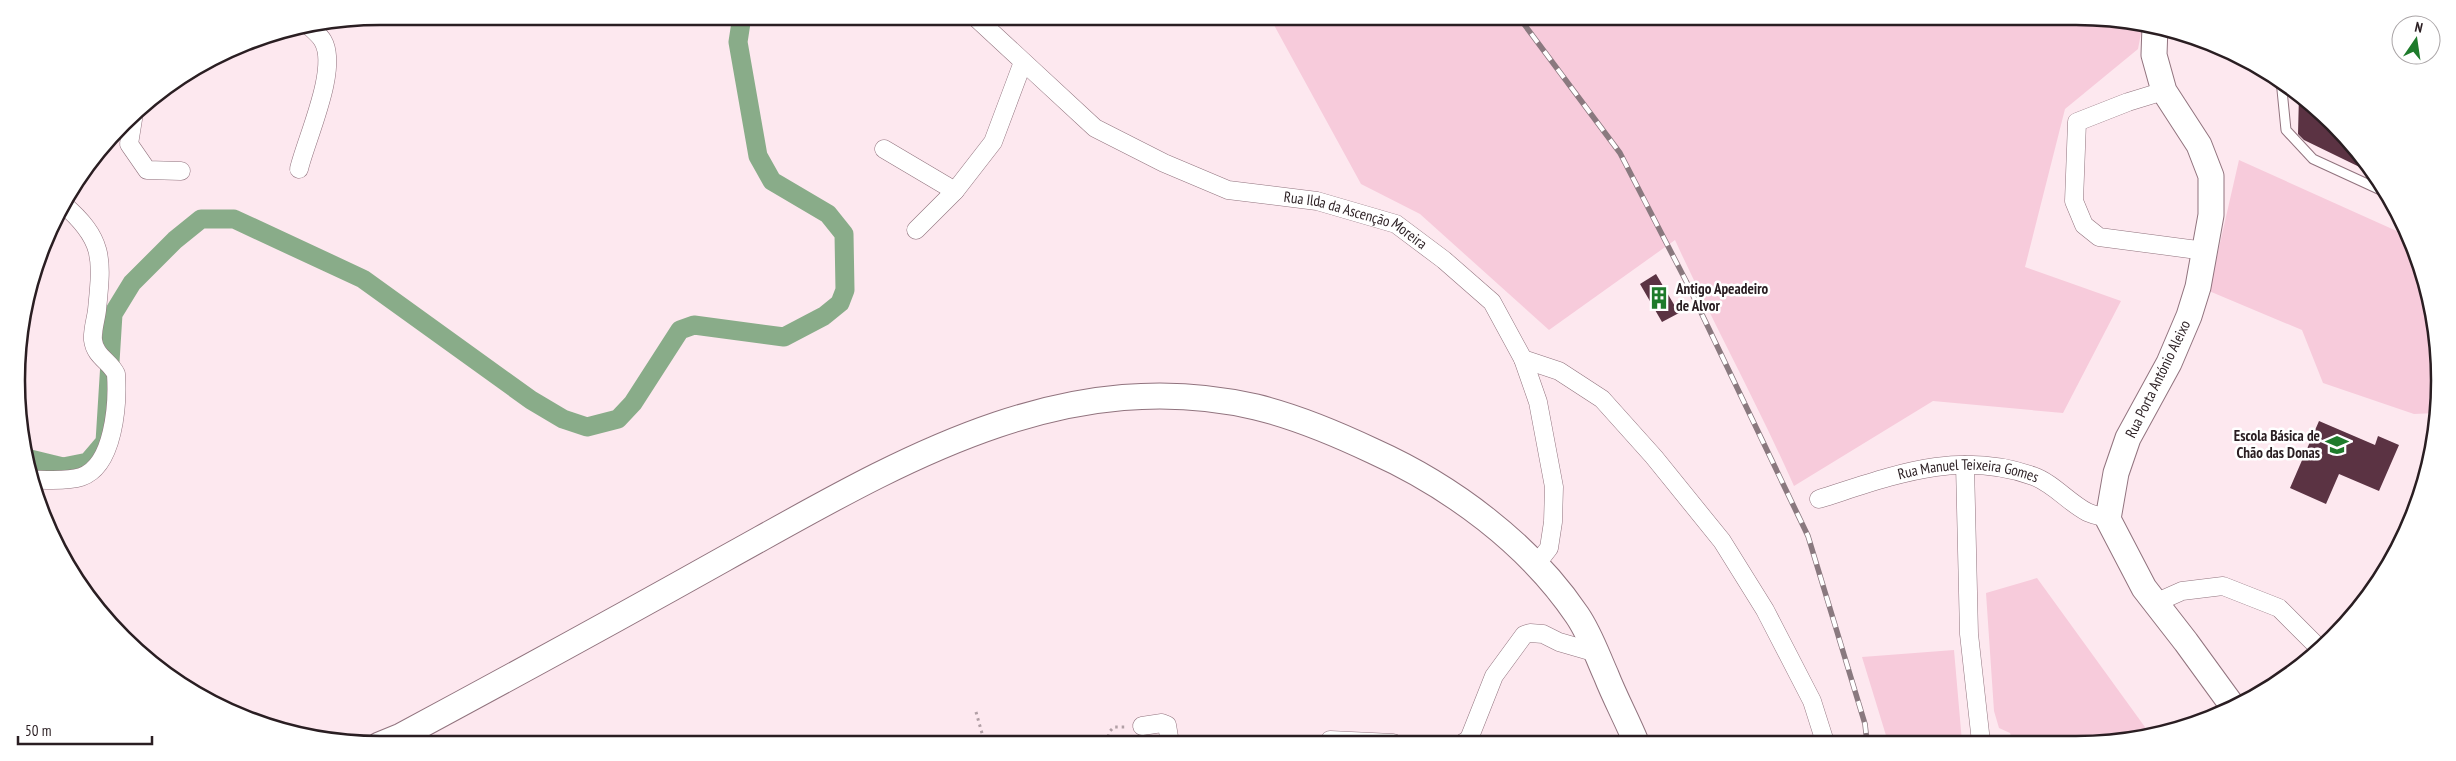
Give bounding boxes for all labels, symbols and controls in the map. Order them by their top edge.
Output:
north arrow [2391,15,2441,65]
text: N [2413,18,2425,37]
street label: Rua Ilda da Ascenção Moreira [1283,187,1431,253]
place label: Antigo Apeadeiro de Alvor [1675,279,1769,315]
building icon: Antigo Apeadeiro de Alvor [1646,285,1672,311]
street label: Rua Porta António Aleixo [2121,317,2194,441]
place label: Escola Básica de Chão das Donas [2234,426,2320,462]
school or university icon: Escola Básica de Chão das Donas [2324,432,2350,458]
street label: Rua Manuel Teixeira Gomes [1896,455,2042,486]
scale bar [18,714,151,746]
text: 50 m [25,721,51,740]

